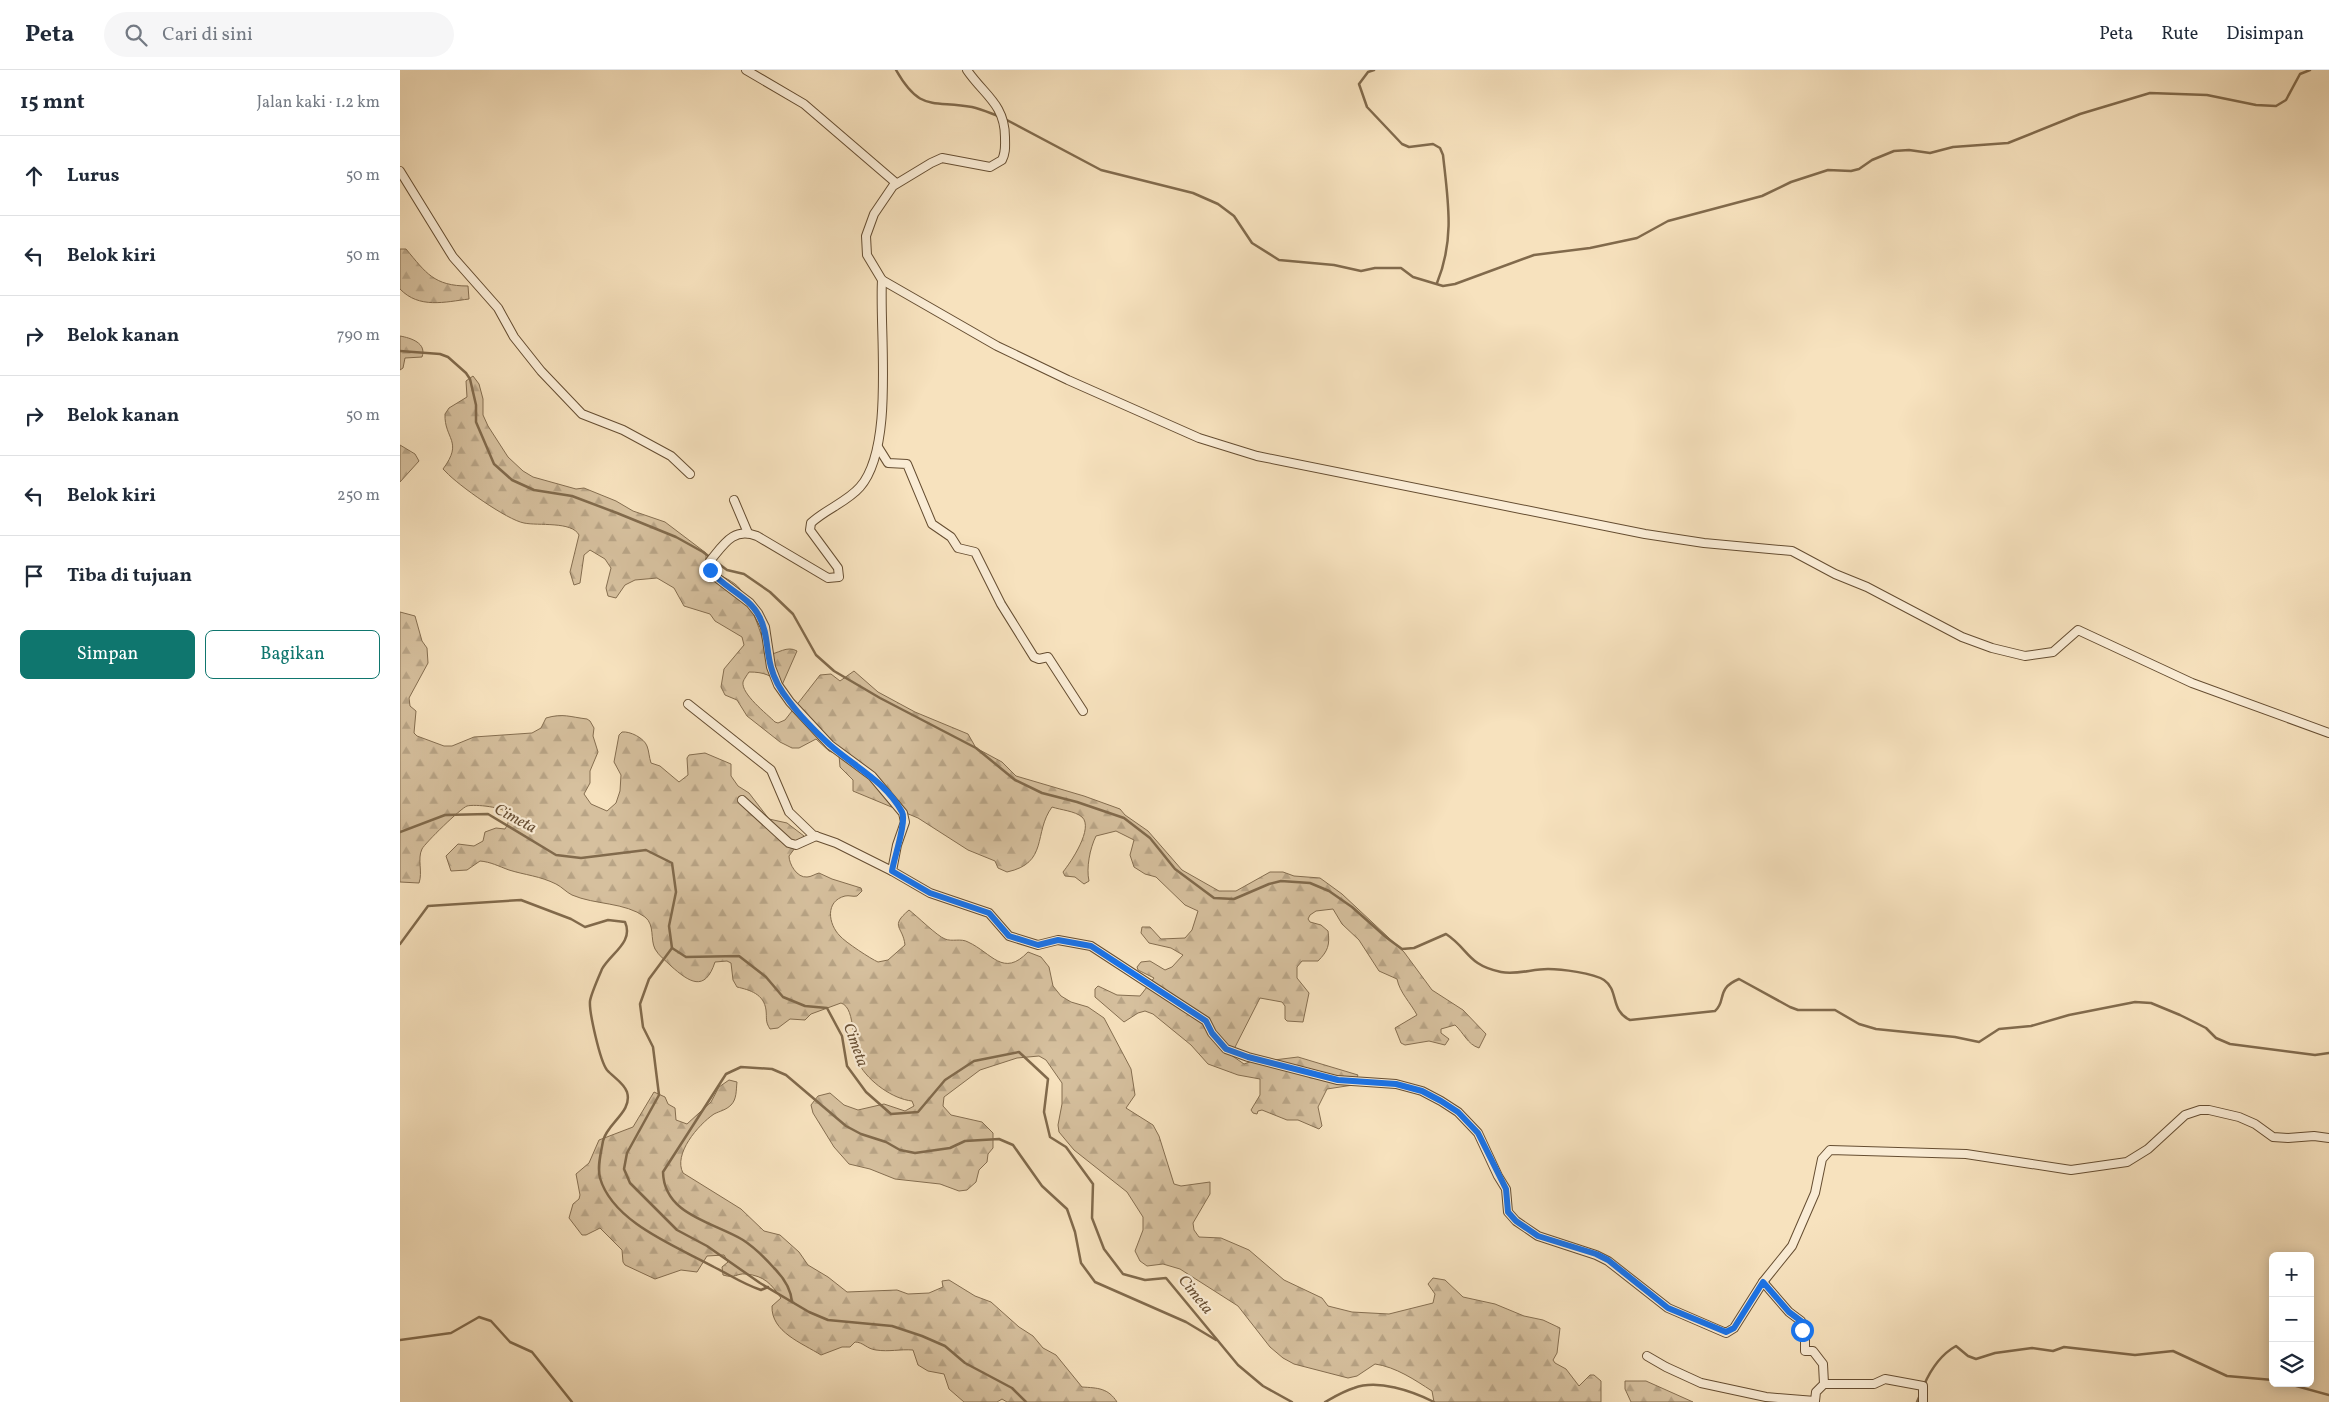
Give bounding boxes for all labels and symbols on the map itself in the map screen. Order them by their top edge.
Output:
route end [699,559,722,582]
water label: Cimeta [490,799,540,839]
water label: Cimeta [837,1020,873,1070]
water label: Cimeta [1172,1271,1218,1320]
route start [1791,1319,1814,1342]

